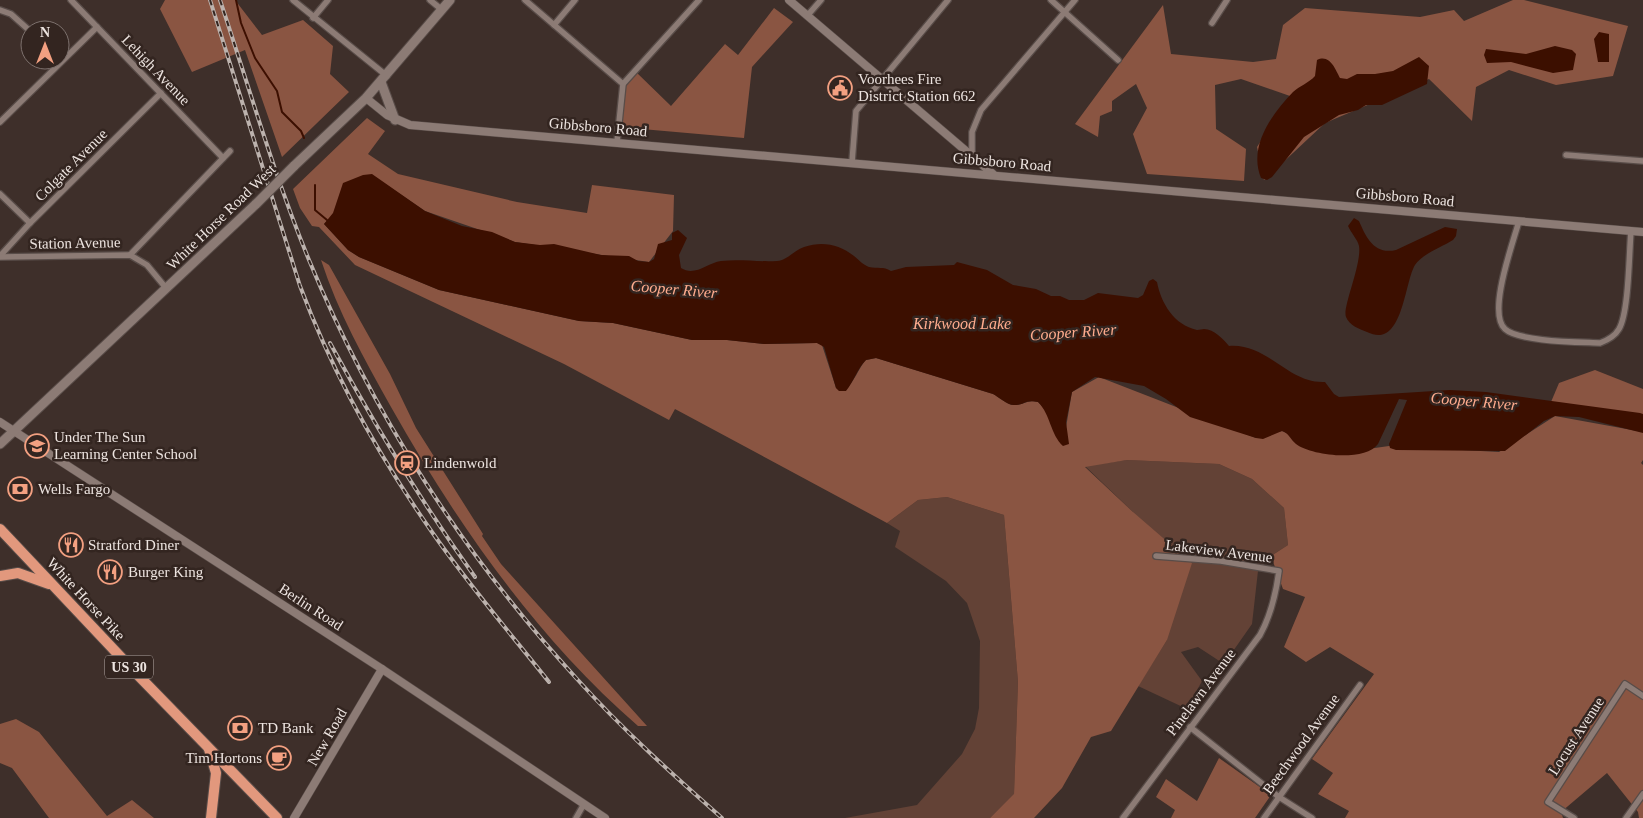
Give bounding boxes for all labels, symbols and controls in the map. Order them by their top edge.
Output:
north arrow [20,20,70,70]
text: N [40,25,50,40]
street label: Lehigh Avenue [119,32,194,109]
place label: Voorhees Fire District Station 662 [858,71,976,104]
public building icon: Voorhees Fire District Station 662 [827,75,853,101]
street label: Gibbsboro Road [548,115,648,139]
street label: Colgate Avenue [32,125,111,204]
street label: Gibbsboro Road [952,150,1052,174]
street label: White Horse Road West [163,160,279,273]
street label: Gibbsboro Road [1355,185,1455,209]
street label: Station Avenue [29,234,121,252]
water label: Cooper River [630,277,719,302]
water label: Kirkwood Lake [912,315,1011,332]
water label: Cooper River [1029,320,1118,344]
water label: Cooper River [1430,389,1519,414]
place label: Under The Sun Learning Center School [54,429,197,462]
school or university icon: Under The Sun Learning Center School [24,433,50,459]
station icon: Lindenwold [394,450,420,476]
place label: Lindenwold [424,455,497,471]
bank icon: Wells Fargo [7,476,33,502]
place label: Wells Fargo [38,481,110,497]
restaurant icon: Stratford Diner [58,532,84,558]
place label: Stratford Diner [88,537,179,553]
street label: Lakeview Avenue [1165,537,1274,566]
street label: White Horse Pike [44,555,128,644]
restaurant icon: Burger King [97,559,123,585]
place label: Burger King [128,564,204,580]
street label: Berlin Road [276,580,346,634]
street label: Pinelawn Avenue [1163,645,1239,738]
road number: US 30 [105,656,153,679]
street label: Beechwood Avenue [1259,691,1343,797]
street label: Locust Avenue [1545,694,1607,778]
street label: New Road [304,705,350,769]
bank icon: TD Bank [227,715,253,741]
place label: TD Bank [258,720,314,736]
cafe icon: Tim Hortons [266,745,292,771]
place label: Tim Hortons [185,750,262,766]

